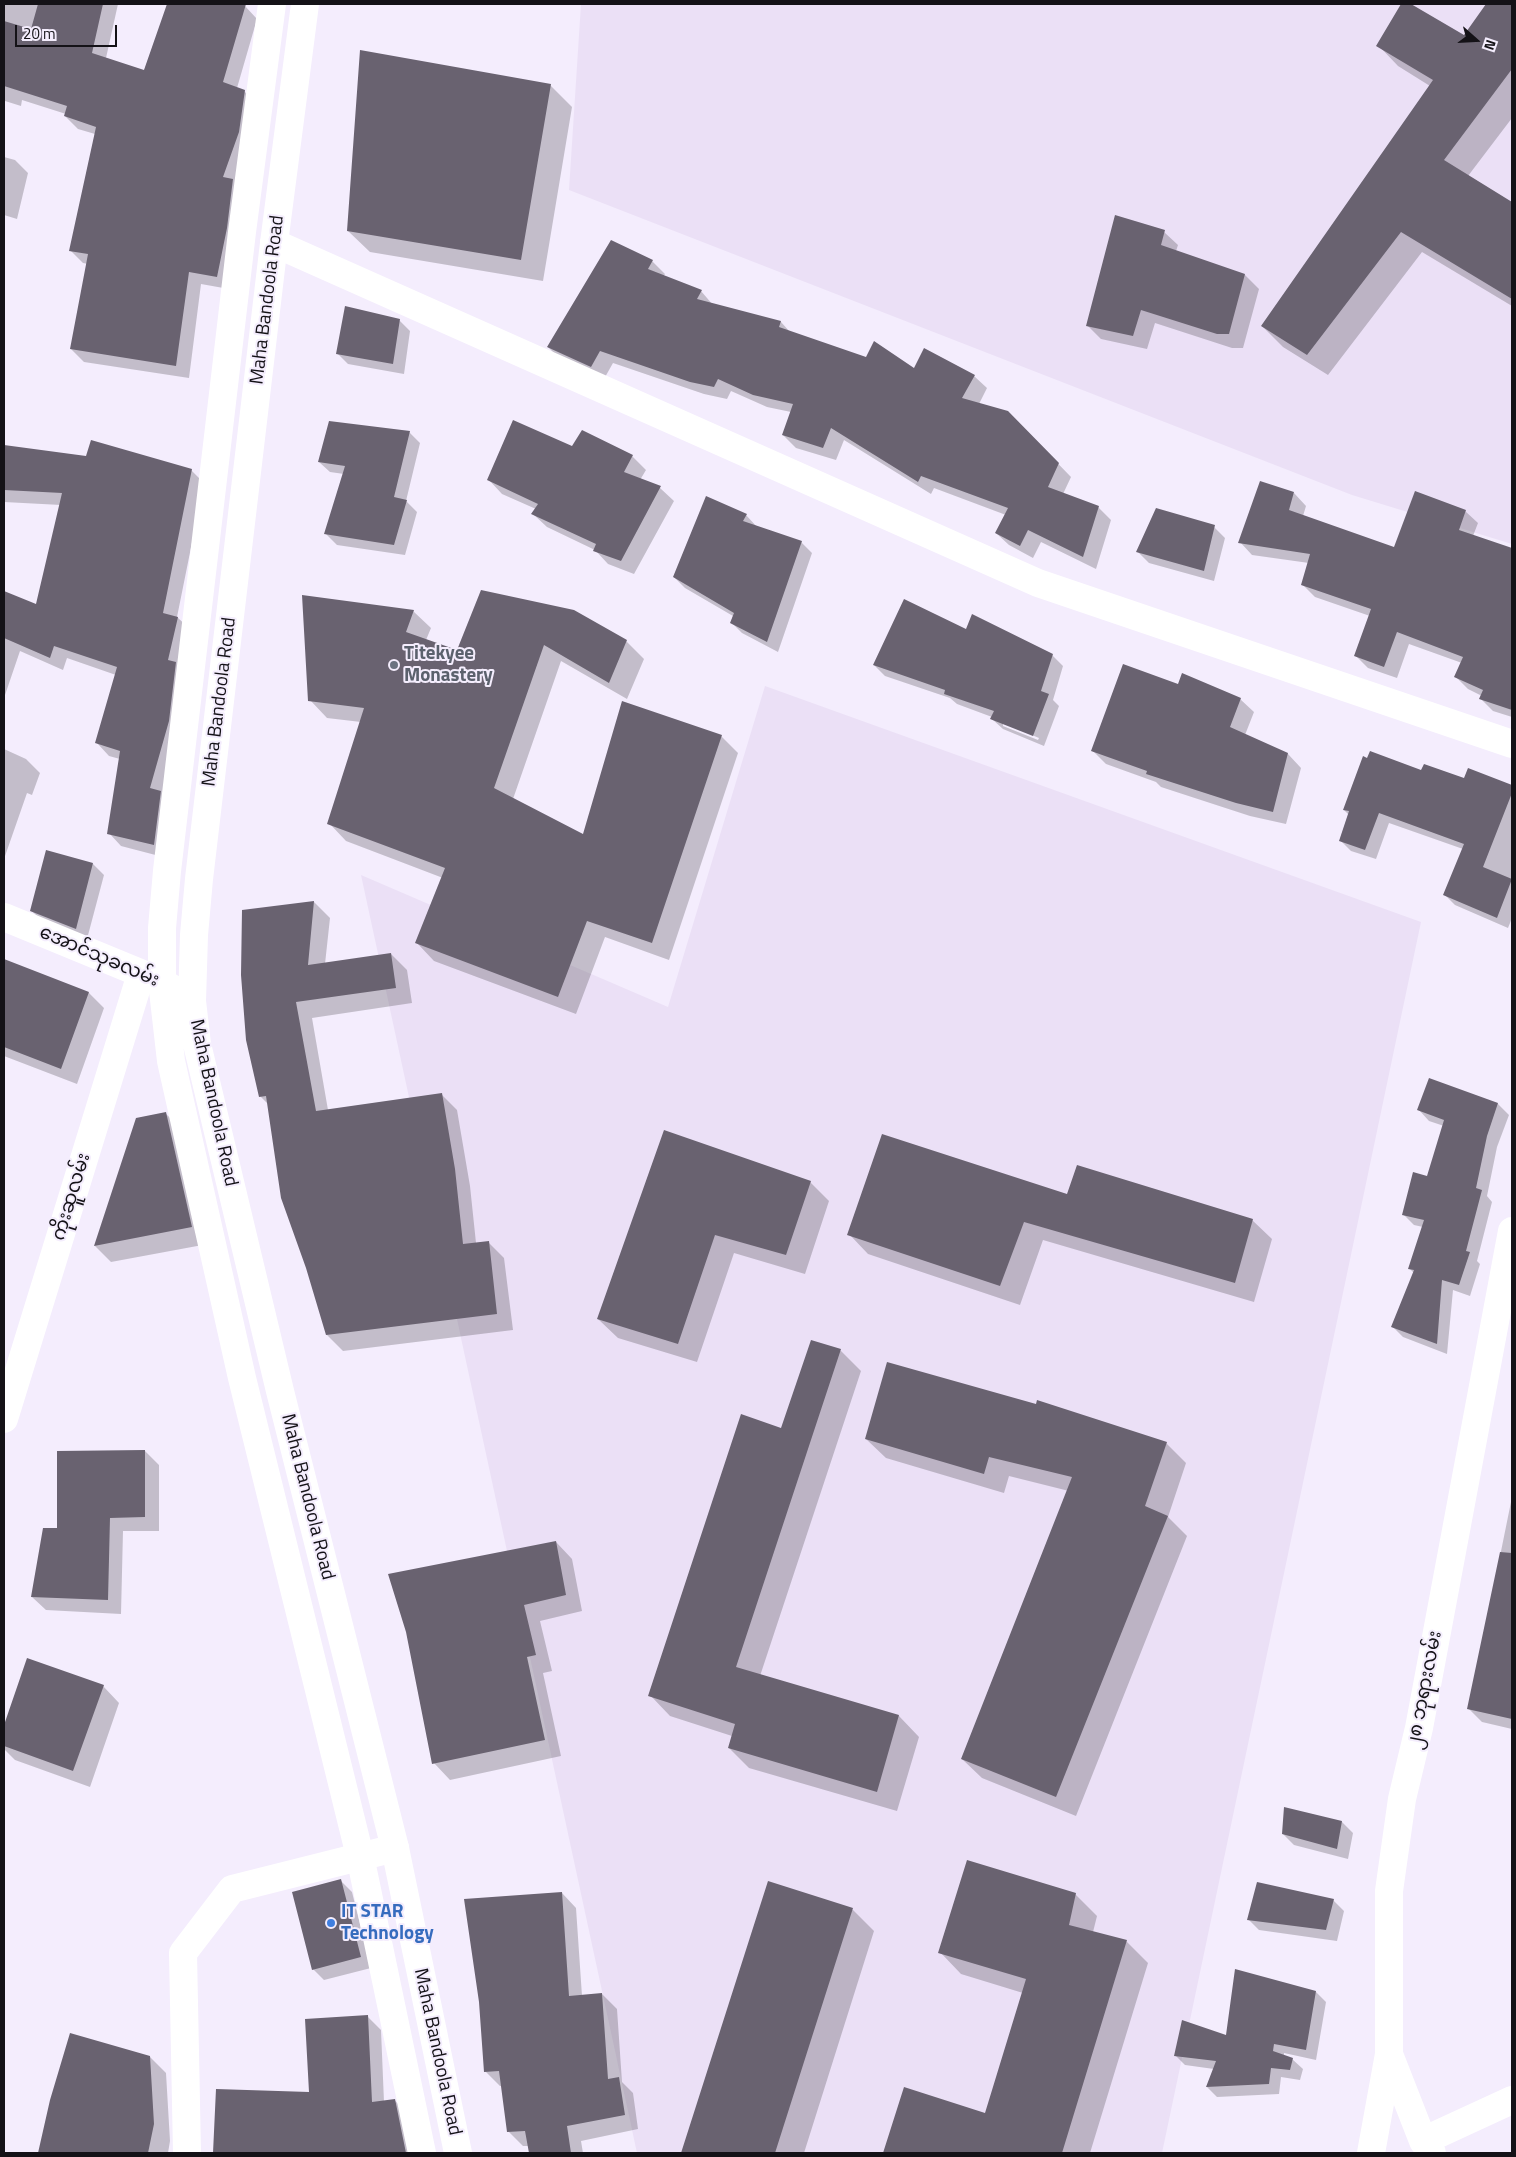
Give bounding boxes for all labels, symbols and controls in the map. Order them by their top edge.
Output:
scale bar [18,15,120,47]
north arrow [1451,15,1501,65]
text: 20 m [23,22,56,45]
text: N [1479,37,1502,53]
street label: Maha Bandoola Road [246,214,290,386]
street label: Maha Bandoola Road [198,616,242,788]
place label: Titekyee Monastery [404,643,493,687]
marker: Titekyee Monastery [388,659,400,671]
street label: အောင်သုခလမ်း [36,921,162,993]
street label: Maha Bandoola Road [184,1017,242,1189]
street label: ကိုးဆူလမ်း [48,1151,96,1243]
street label: Maha Bandoola Road [275,1412,339,1582]
street label: ၂၈ ဘုရားလမ်း [1402,1629,1448,1751]
place label: IT STAR Technology [341,1901,434,1945]
marker: IT STAR Technology [325,1917,337,1929]
street label: Maha Bandoola Road [408,1966,466,2138]

